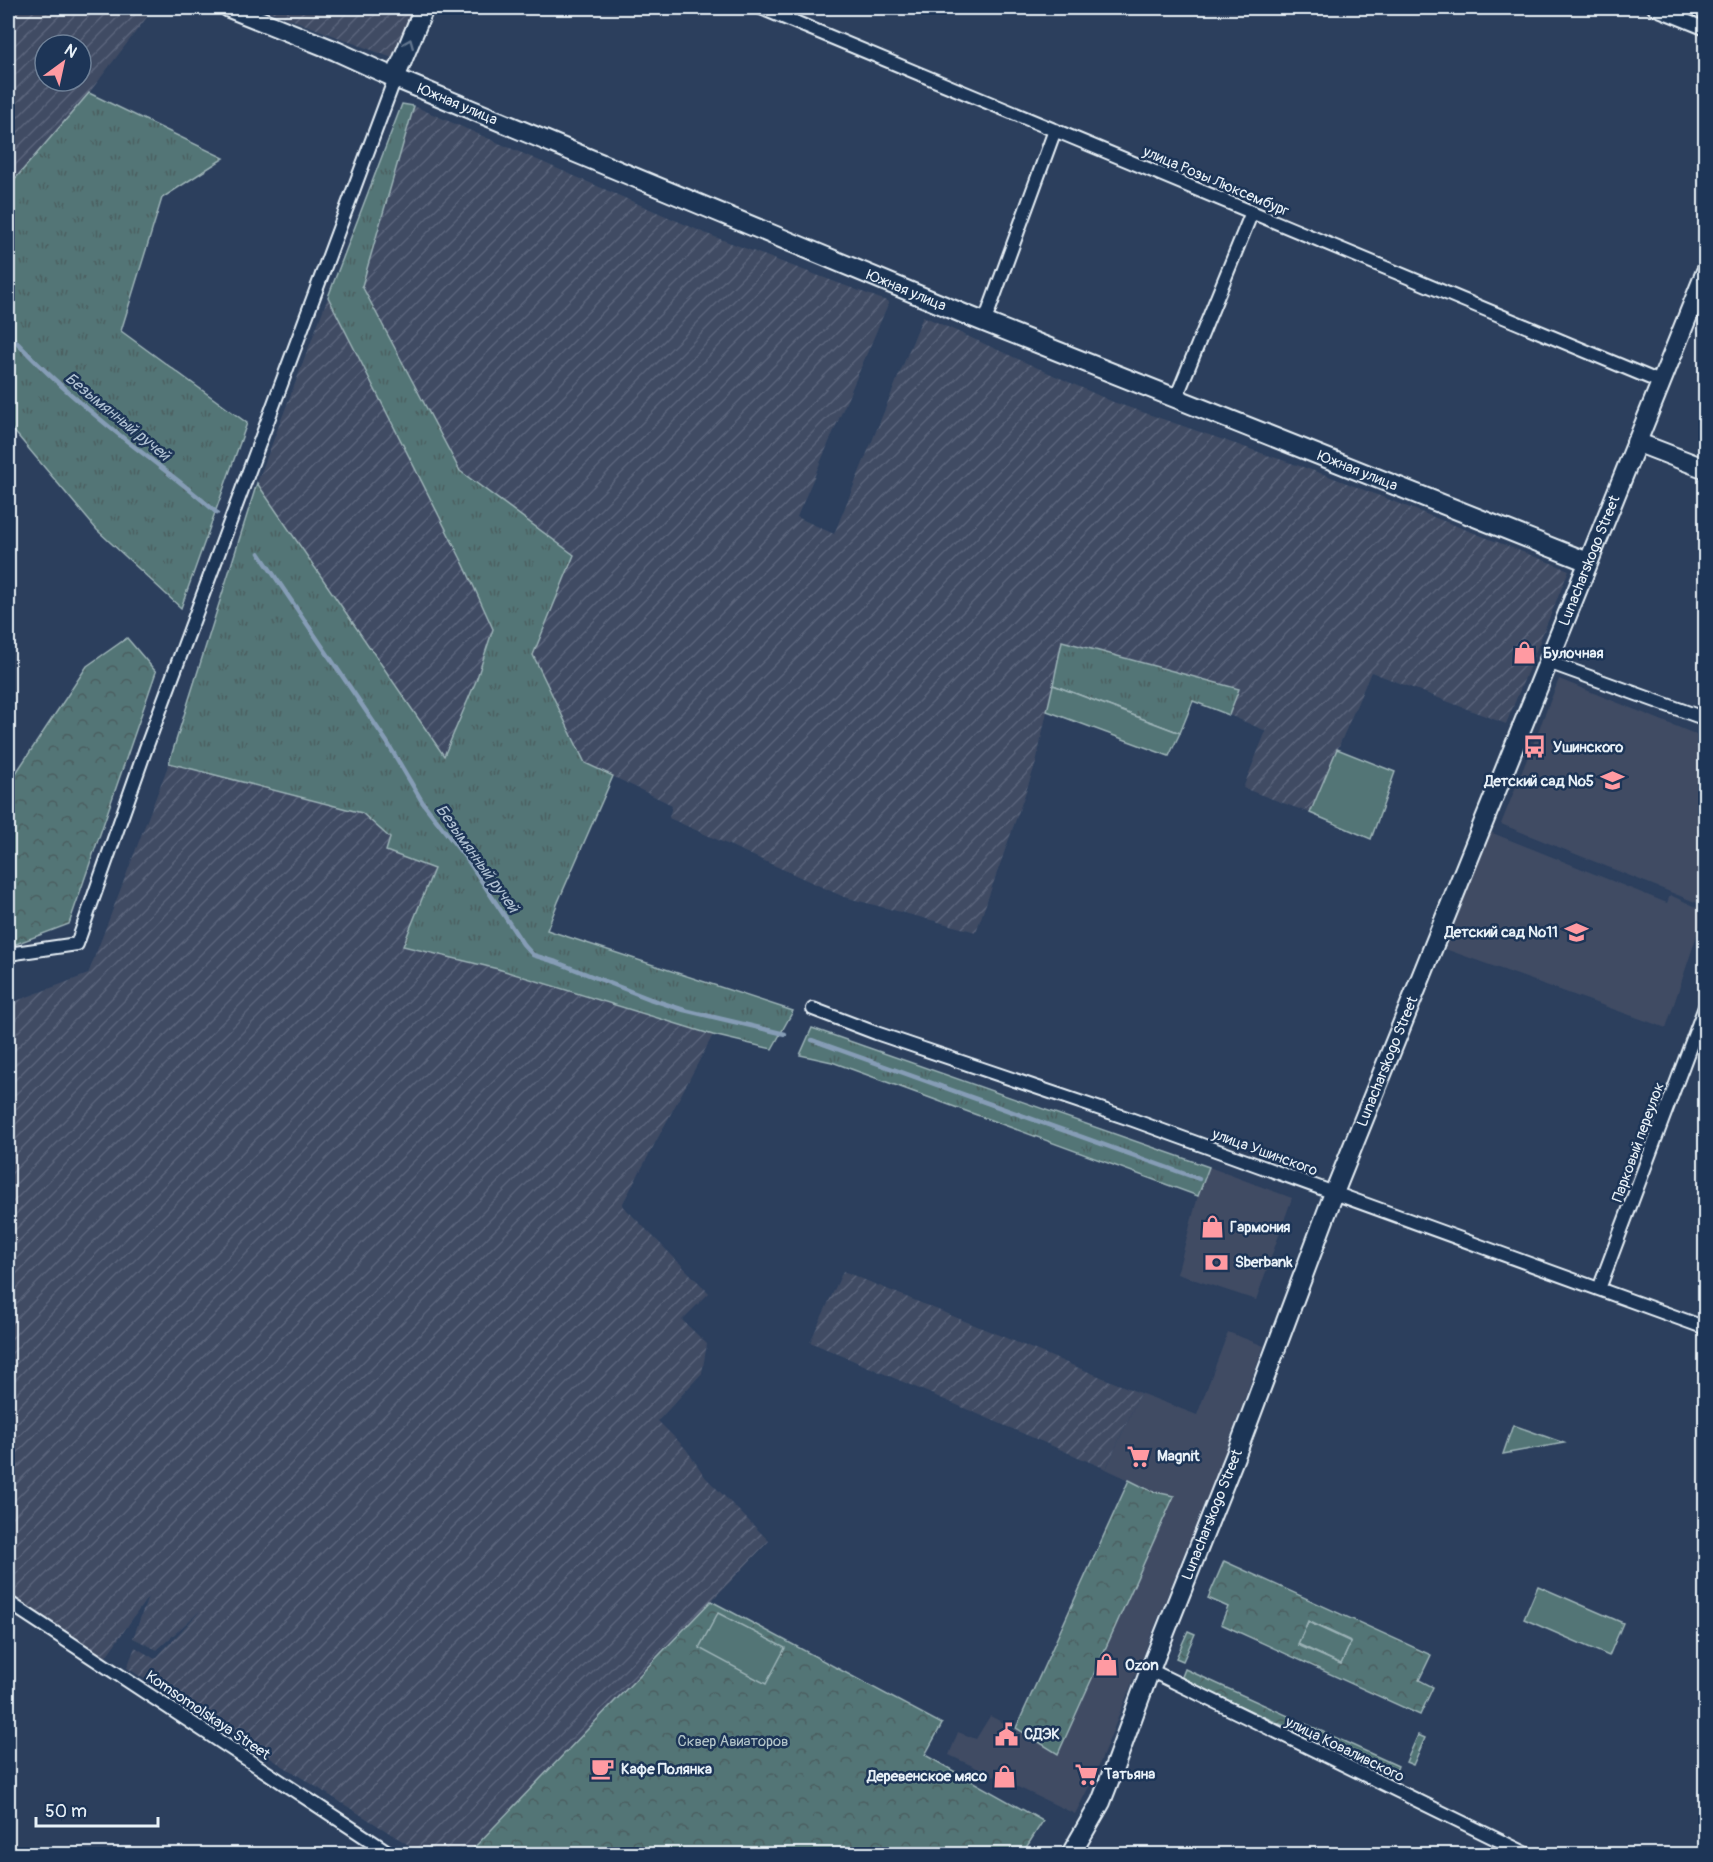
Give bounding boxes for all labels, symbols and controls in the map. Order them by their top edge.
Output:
north arrow [33,33,93,93]
one-way arrow [402,38,415,48]
text: N [61,40,81,63]
street label: Южная улица [415,79,500,129]
street label: улица Розы Люксембург [1139,142,1292,221]
street label: Южная улица [864,266,949,316]
water label: Безымянный ручей [61,368,175,466]
street label: Южная улица [1315,447,1401,495]
street label: Lunacharskogo Street [1555,492,1625,629]
shop icon: Булочная [1512,640,1538,666]
place label: Булочная [1543,644,1603,663]
bus stop icon: Ушинского [1522,734,1548,760]
place label: Ушинского [1553,738,1623,757]
school or university icon: Детский сад №5 [1599,768,1625,794]
place label: Детский сад №5 [1483,772,1594,791]
water label: Безымянный ручей [431,801,524,918]
school or university icon: Детский сад №11 [1563,919,1589,945]
place label: Детский сад №11 [1444,923,1558,942]
street label: Lunacharskogo Street [1353,993,1423,1130]
street label: Парковый переулок [1608,1080,1669,1205]
street label: улица Ушинского [1208,1124,1320,1180]
shop icon: Гармония [1199,1214,1225,1240]
place label: Гармония [1230,1218,1290,1237]
bank icon: Sberbank [1204,1249,1230,1275]
place label: Sberbank [1235,1253,1293,1272]
supermarket icon: Magnit [1126,1443,1152,1469]
street label: Lunacharskogo Street [1178,1446,1247,1583]
place label: Magnit [1157,1447,1200,1466]
shop icon: Ozon [1094,1652,1120,1678]
place label: Ozon [1125,1656,1159,1675]
street label: Komsomolskaya Street [142,1667,274,1765]
street label: улица Коваливского [1281,1712,1407,1787]
public building icon: СДЭК [993,1721,1019,1747]
place label: СДЭК [1024,1725,1060,1744]
park label: Сквер Авиаторов [678,1732,788,1751]
cafe icon: Кафе Полянка [590,1756,616,1782]
place label: Кафе Полянка [621,1760,712,1779]
supermarket icon: Татьяна [1073,1761,1099,1787]
shop icon: Деревенское мясо [992,1763,1018,1789]
place label: Татьяна [1103,1765,1155,1784]
place label: Деревенское мясо [866,1767,987,1786]
scale bar [36,1790,158,1828]
text: 50 m [45,1800,87,1823]

